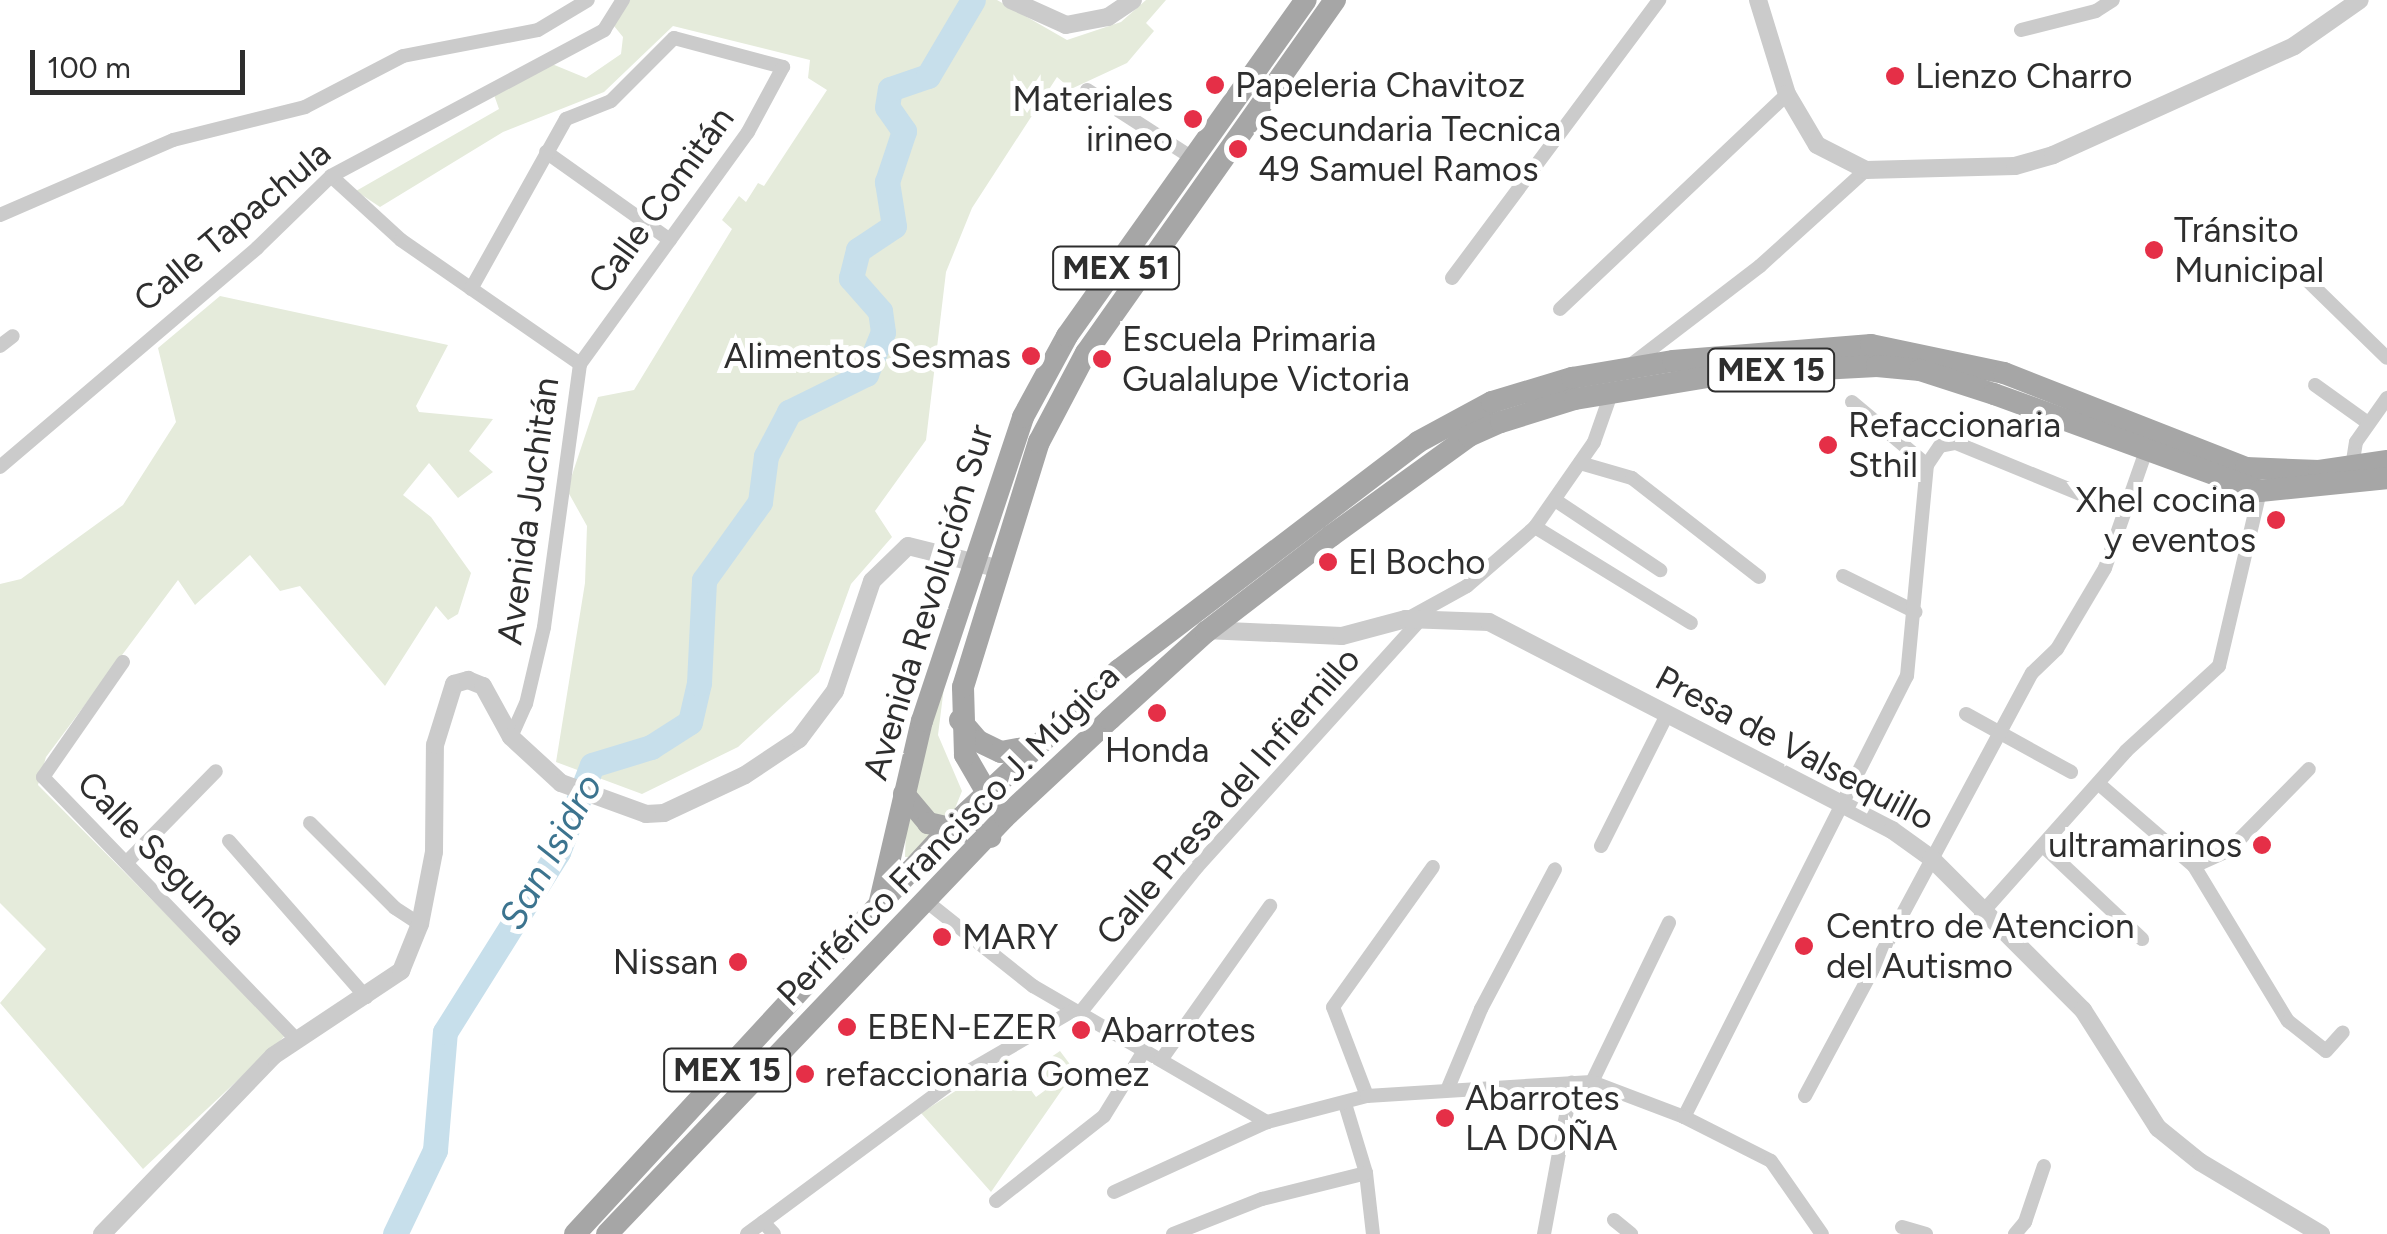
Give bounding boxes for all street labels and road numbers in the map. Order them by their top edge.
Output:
street label: Calle Comitán [579,99,743,301]
street label: Calle Tapachula [125,132,339,320]
road number: MEX 51 [1051,241,1181,295]
road number: MEX 15 [1706,343,1836,397]
street label: Avenida Juchitán [488,375,568,647]
street label: Avenida Revolución Sur [854,419,1002,785]
street label: Calle Presa del Infiernillo [1087,639,1369,953]
street label: Periférico Francisco J. Múgica [768,655,1128,1015]
street label: Presa de Valsequillo [1648,657,1942,839]
street label: Calle Segunda [69,763,255,953]
road number: MEX 15 [662,1043,792,1097]

